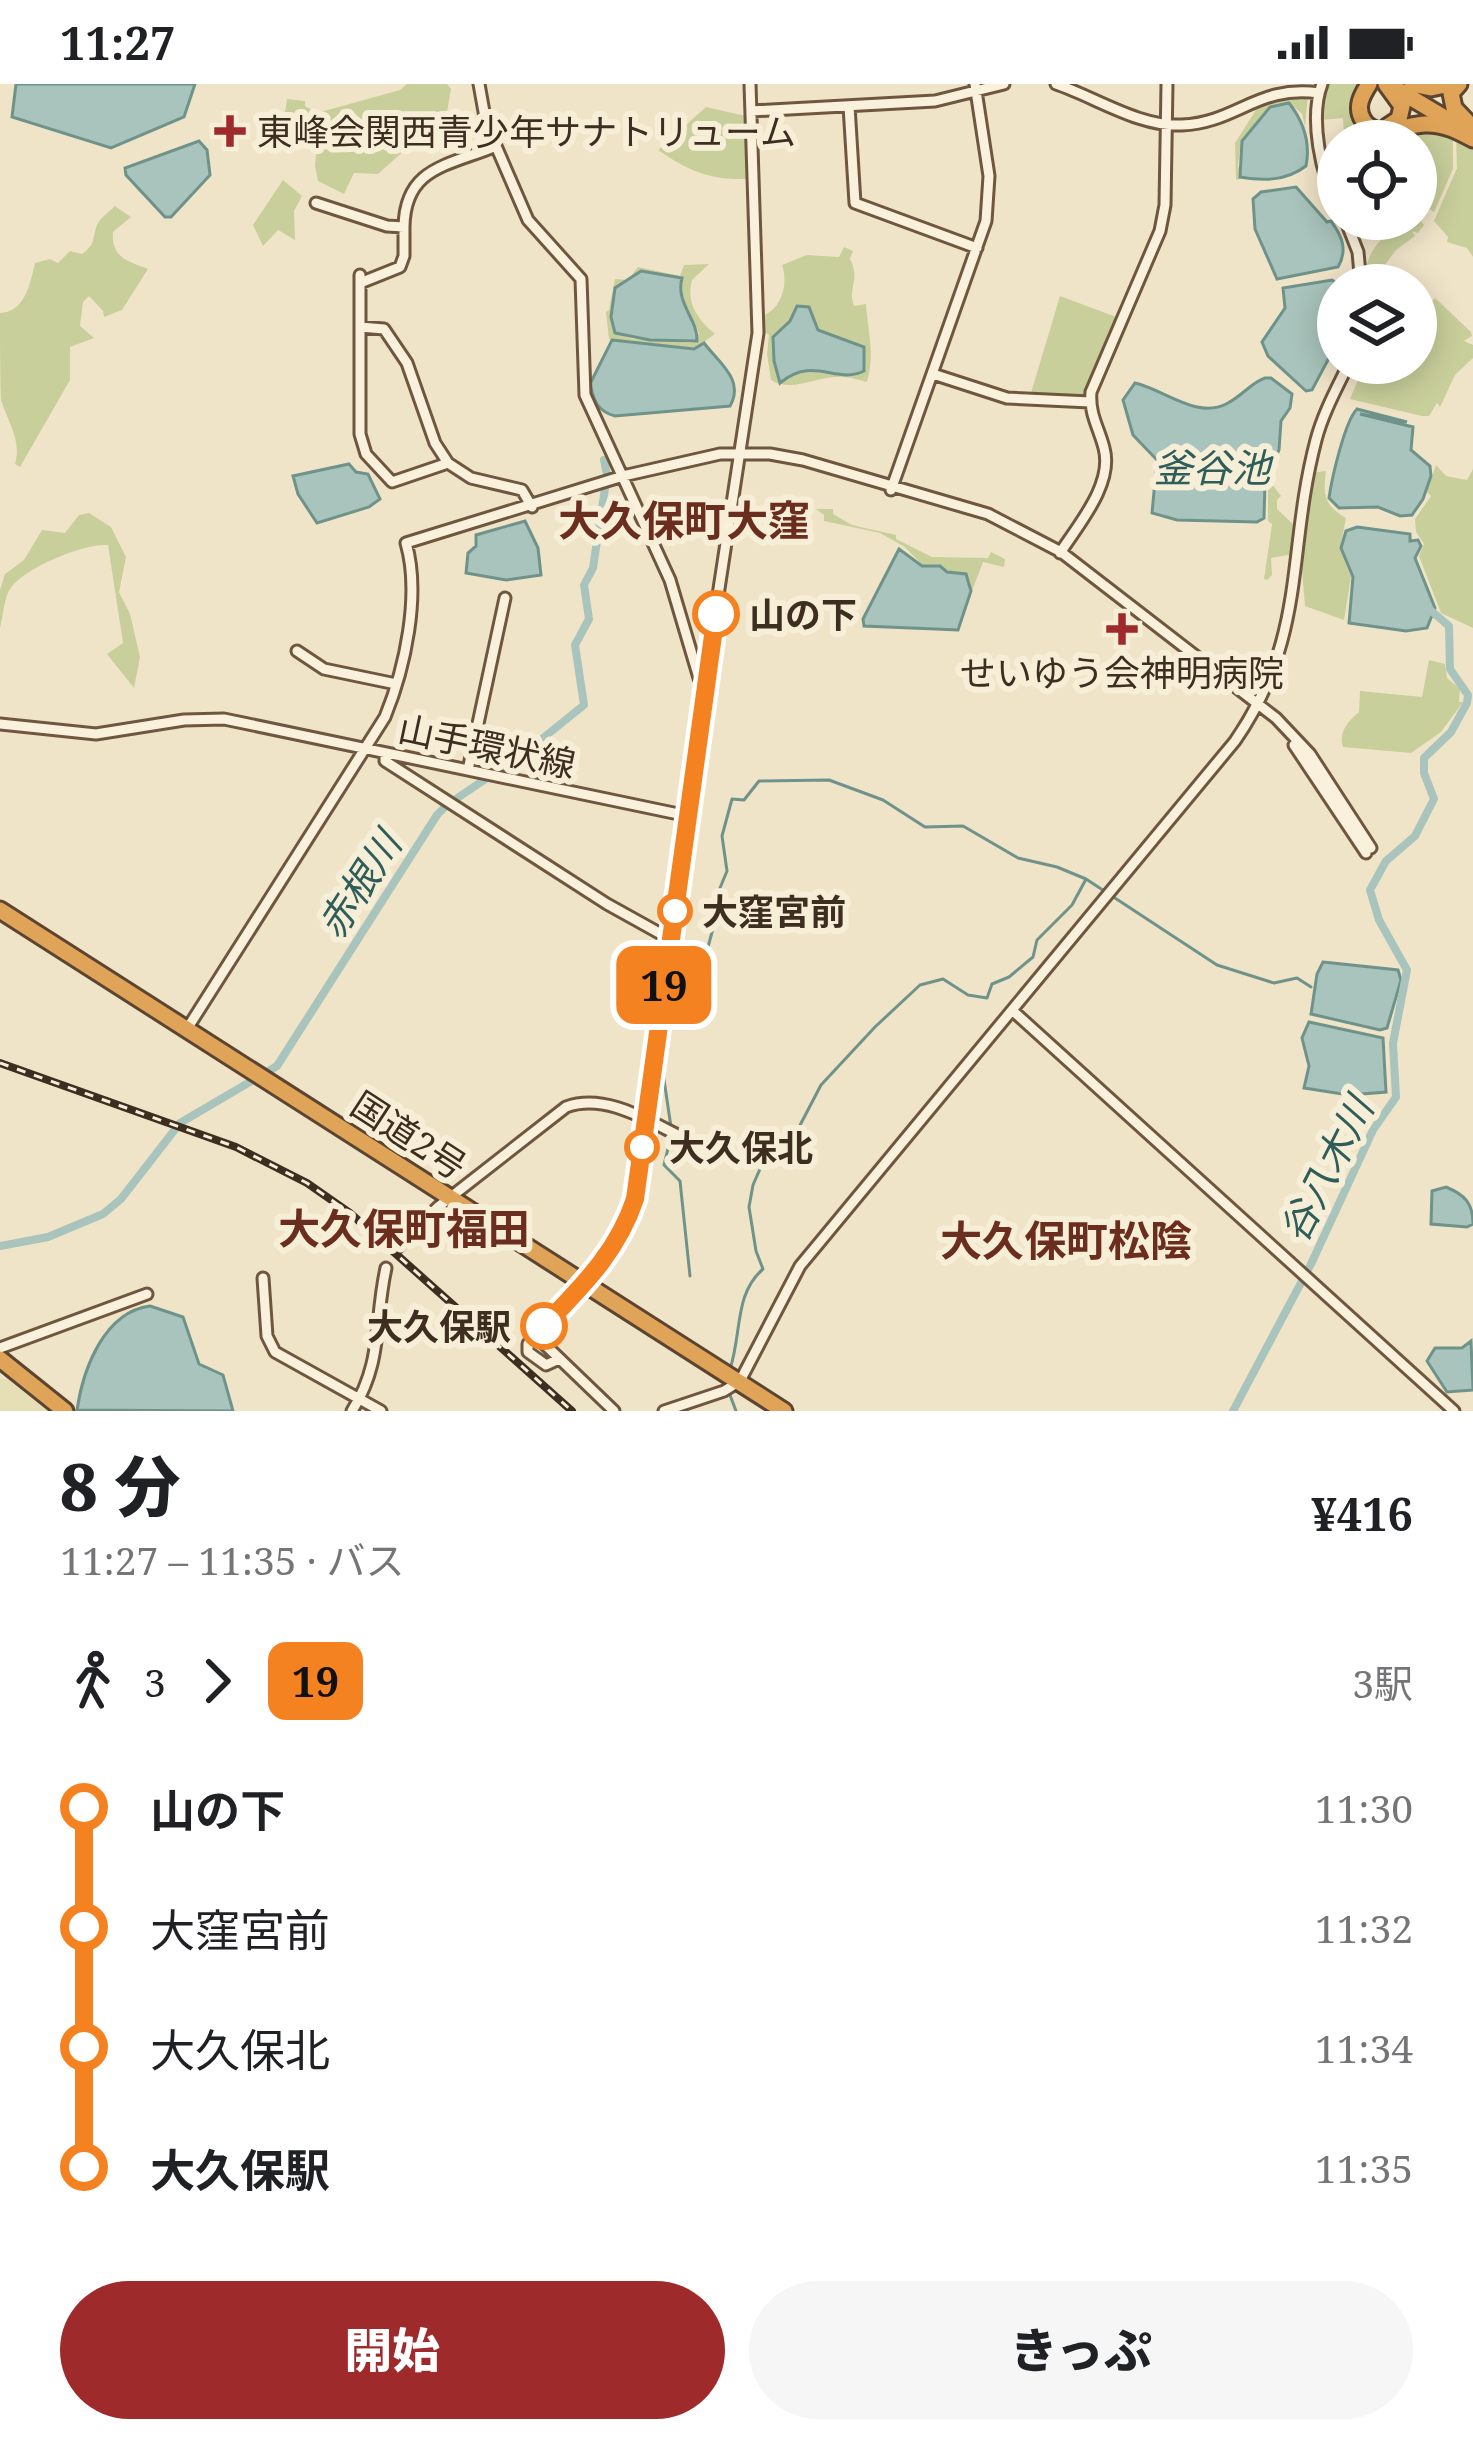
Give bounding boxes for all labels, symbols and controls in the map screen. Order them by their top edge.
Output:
text: 11:27 [60,12,175,73]
place label: 東峰会関西青少年サナトリューム [257,107,796,156]
marker: 東峰会関西青少年サナトリューム [214,115,246,147]
map controls [1317,120,1437,384]
button: locate [1317,120,1437,240]
button: layers [1317,264,1437,384]
water label: 釜谷池 [1153,440,1274,493]
district label: 大久保町大窪 [558,491,810,548]
place label: 山の下 [749,590,857,639]
marker: 山の下 [694,592,738,636]
marker: せいゆう会神明病院 [1106,613,1138,645]
place label: せいゆう会神明病院 [960,648,1284,697]
street label: 山手環状線 [394,703,580,789]
water label: 赤根川 [304,817,414,948]
place label: 大窪宮前 [702,887,846,936]
marker: 大窪宮前 [659,895,691,927]
line badge: 19 [610,946,718,1024]
text: 19 [640,956,688,1013]
street label: 国道2号 [342,1080,476,1190]
water label: 谷八木川 [1266,1084,1386,1251]
place label: 大久保北 [669,1123,813,1172]
marker: 大久保北 [626,1131,658,1163]
district label: 大久保町福田 [278,1199,530,1256]
district label: 大久保町松陰 [940,1211,1192,1268]
place label: 大久保駅 [367,1302,511,1351]
marker: 大久保駅 [522,1304,566,1348]
text: 8 分 [60,1440,181,1530]
text: ¥416 [1311,1483,1413,1544]
text: 11:27 – 11:35 · バス [60,1533,405,1586]
icon: walk [60,1648,126,1714]
icon: forward [184,1648,250,1714]
text: 19 [292,1652,339,1709]
text: 3 [144,1655,166,1708]
text: 3駅 [1352,1656,1413,1709]
text: 山の下 [150,1779,285,1840]
text: 11:30 [1315,1781,1413,1834]
text: 大窪宮前 [150,1899,330,1960]
text: 11:32 [1315,1901,1413,1954]
text: 大久保北 [150,2019,330,2080]
text: 11:34 [1315,2021,1413,2074]
text: 大久保駅 [150,2139,330,2200]
text: 11:35 [1315,2141,1413,2194]
button: 開始 [60,2281,725,2419]
button: きっぷ [749,2281,1413,2419]

